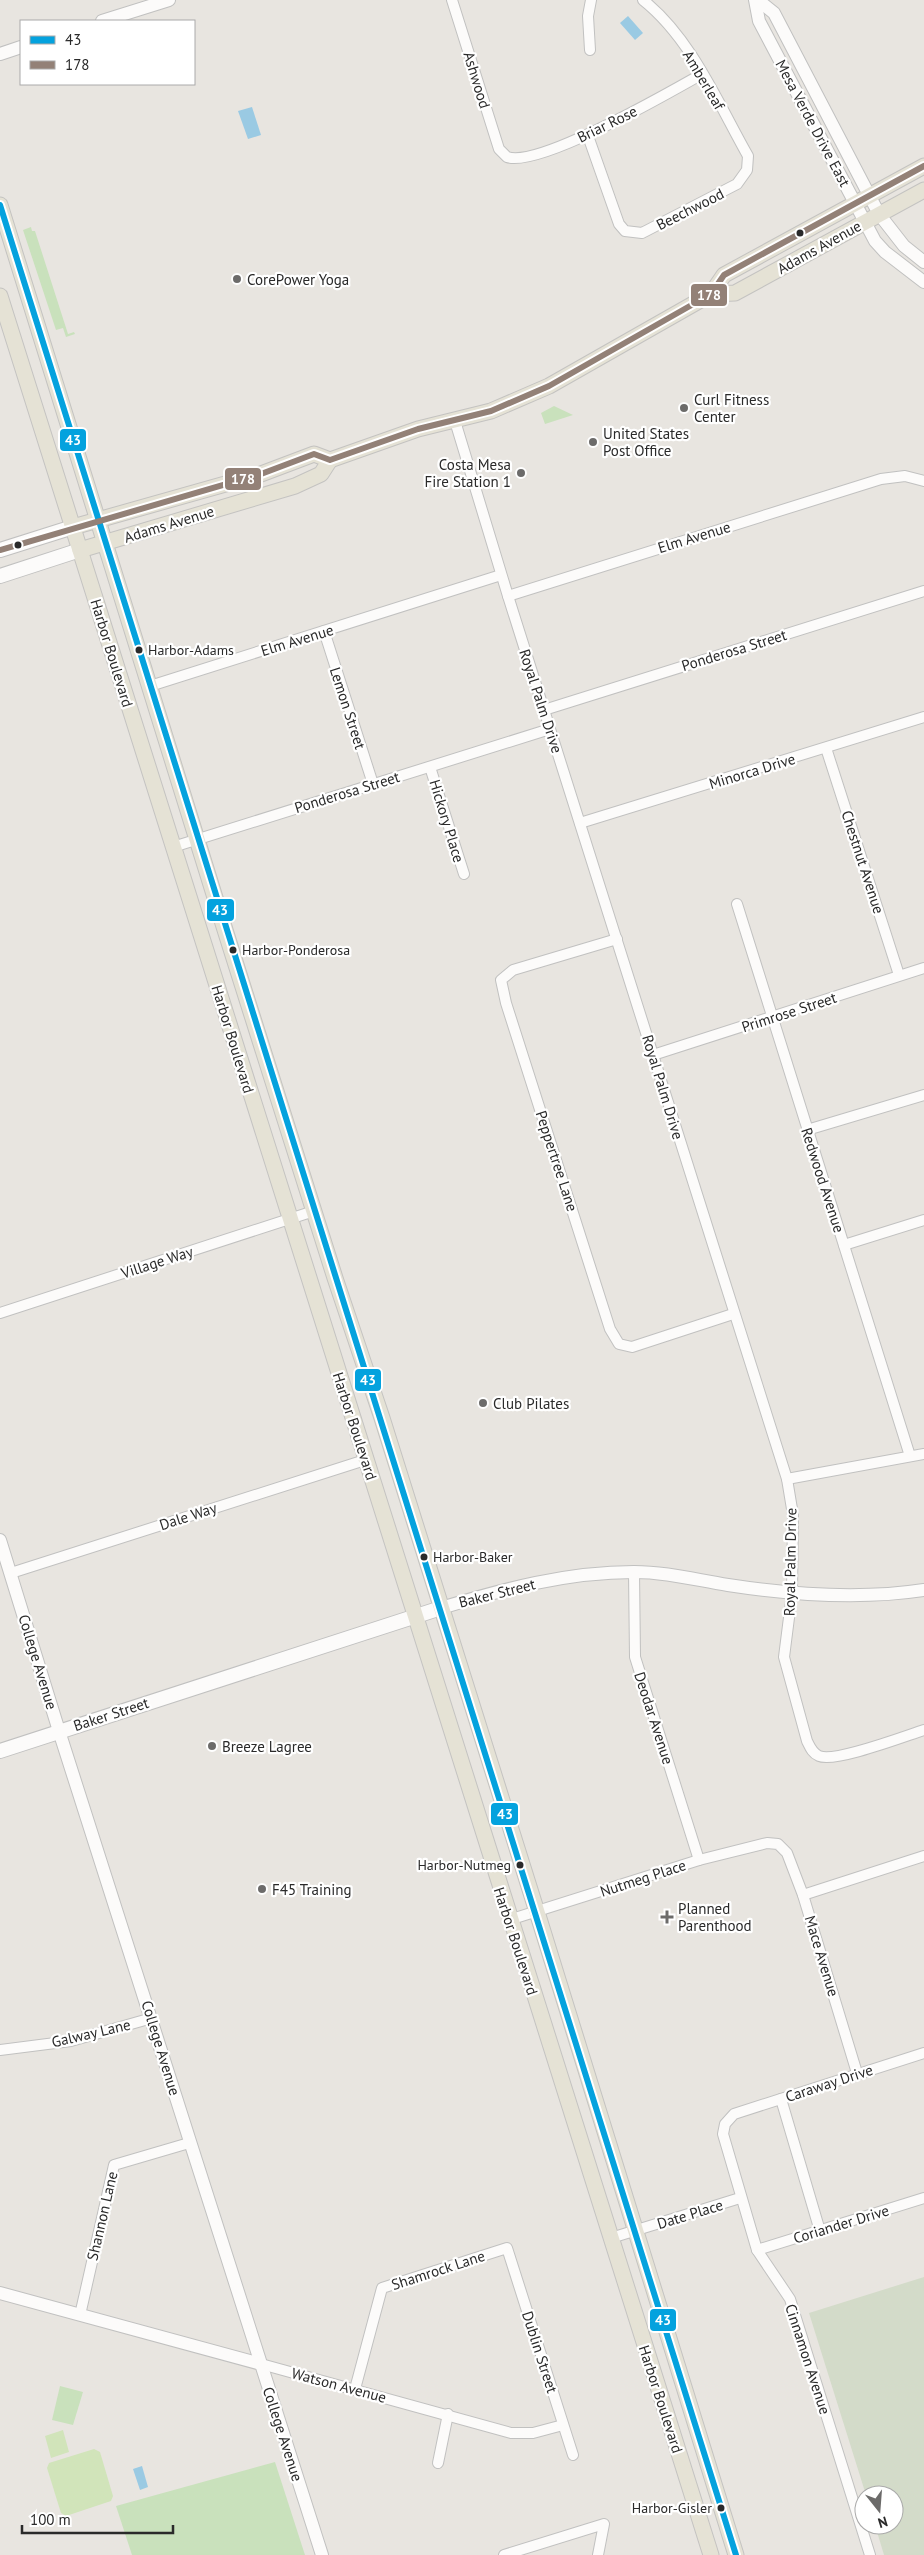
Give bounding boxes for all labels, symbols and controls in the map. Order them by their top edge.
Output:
legend [20,20,195,85]
text: 43 [65,30,81,49]
street label: Amberleaf [679,47,730,114]
street label: Ashwood [459,49,495,111]
text: 178 [65,55,90,74]
street label: Mesa Verde Drive East [771,56,855,190]
street label: Briar Rose [574,101,640,147]
street label: Beechwood [653,184,727,234]
street label: Adams Avenue [774,216,864,278]
unlabelled marker [795,228,805,238]
place label: CorePower Yoga [247,270,349,289]
marker: CorePower Yoga [231,273,243,285]
line badge: 178 [690,283,728,307]
text: 178 [697,286,721,304]
place label: Curl Fitness Center [694,390,769,426]
marker: Curl Fitness Center [678,402,690,414]
place label: United States Post Office [603,424,689,460]
line badge: 43 [59,428,87,452]
text: 43 [65,431,81,449]
marker: United States Post Office [587,436,599,448]
place label: Costa Mesa Fire Station 1 [424,455,511,491]
line badge: 178 [224,467,262,491]
marker: Costa Mesa Fire Station 1 [515,467,527,479]
text: 178 [231,470,255,488]
street label: Adams Avenue [122,501,216,547]
street label: Elm Avenue [655,517,733,557]
unlabelled marker [13,540,23,550]
street label: Harbor Boulevard [87,597,137,709]
street label: Elm Avenue [258,620,336,660]
street label: Ponderosa Street [679,625,789,675]
place label: Harbor-Adams [148,641,234,659]
marker: Harbor-Adams [134,645,144,655]
street label: Royal Palm Drive [515,647,567,755]
street label: Lemon Street [326,665,370,751]
street label: Minorca Drive [707,749,797,793]
street label: Ponderosa Street [292,767,402,817]
street label: Hickory Place [425,777,469,865]
street label: Chestnut Avenue [837,808,889,916]
line badge: 43 [206,898,235,922]
text: 43 [212,901,228,919]
place label: Harbor-Ponderosa [242,941,350,959]
marker: Harbor-Ponderosa [228,945,238,955]
street label: Harbor Boulevard [208,983,258,1095]
street label: Primrose Street [739,988,839,1036]
street label: Royal Palm Drive [638,1032,688,1142]
street label: Peppertree Lane [532,1108,582,1214]
street label: Redwood Avenue [797,1125,849,1235]
street label: Village Way [118,1241,195,1283]
line badge: 43 [354,1368,382,1392]
street label: Harbor Boulevard [329,1370,381,1482]
text: 43 [360,1371,376,1389]
place label: Club Pilates [493,1394,569,1413]
marker: Club Pilates [477,1397,489,1409]
street label: Dale Way [157,1498,219,1534]
street label: Royal Palm Drive [780,1508,800,1616]
place label: Harbor-Baker [433,1548,513,1566]
marker: Harbor-Baker [419,1552,429,1562]
street label: Baker Street [457,1574,537,1612]
street label: College Avenue [15,1612,61,1712]
street label: Deodar Avenue [630,1669,678,1767]
street label: Baker Street [71,1693,151,1735]
place label: Breeze Lagree [222,1737,312,1756]
marker: Breeze Lagree [206,1740,218,1752]
line badge: 43 [490,1802,519,1826]
text: 43 [497,1805,513,1823]
street label: Nutmeg Place [598,1855,688,1901]
place label: Harbor-Nutmeg [417,1856,511,1874]
marker: Harbor-Nutmeg [515,1860,525,1870]
place label: F45 Training [272,1880,351,1899]
marker: F45 Training [256,1883,268,1895]
street label: Harbor Boulevard [490,1885,542,1997]
place label: Planned Parenthood [678,1899,752,1935]
marker: Planned Parenthood [660,1910,674,1924]
street label: Mace Avenue [801,1913,843,1999]
street label: College Avenue [138,1998,184,2098]
street label: Galway Lane [50,2015,132,2051]
street label: Caraway Drive [783,2060,875,2106]
street label: Shannon Lane [83,2170,121,2262]
street label: Date Place [655,2195,725,2233]
street label: Coriander Drive [791,2200,891,2248]
street label: Shamrock Lane [389,2246,487,2294]
street label: Cinnamon Avenue [781,2301,835,2417]
line badge: 43 [649,2308,677,2332]
street label: Dublin Street [518,2309,562,2395]
text: 43 [655,2311,671,2329]
street label: Harbor Boulevard [635,2343,687,2455]
street label: Watson Avenue [290,2363,388,2407]
street label: College Avenue [259,2384,307,2484]
north arrow [854,2485,904,2535]
place label: Harbor-Gisler [632,2499,712,2517]
scale bar [22,2502,174,2534]
marker: Harbor-Gisler [716,2503,726,2513]
text: 100 m [30,2510,71,2529]
text: N [876,2512,890,2532]

